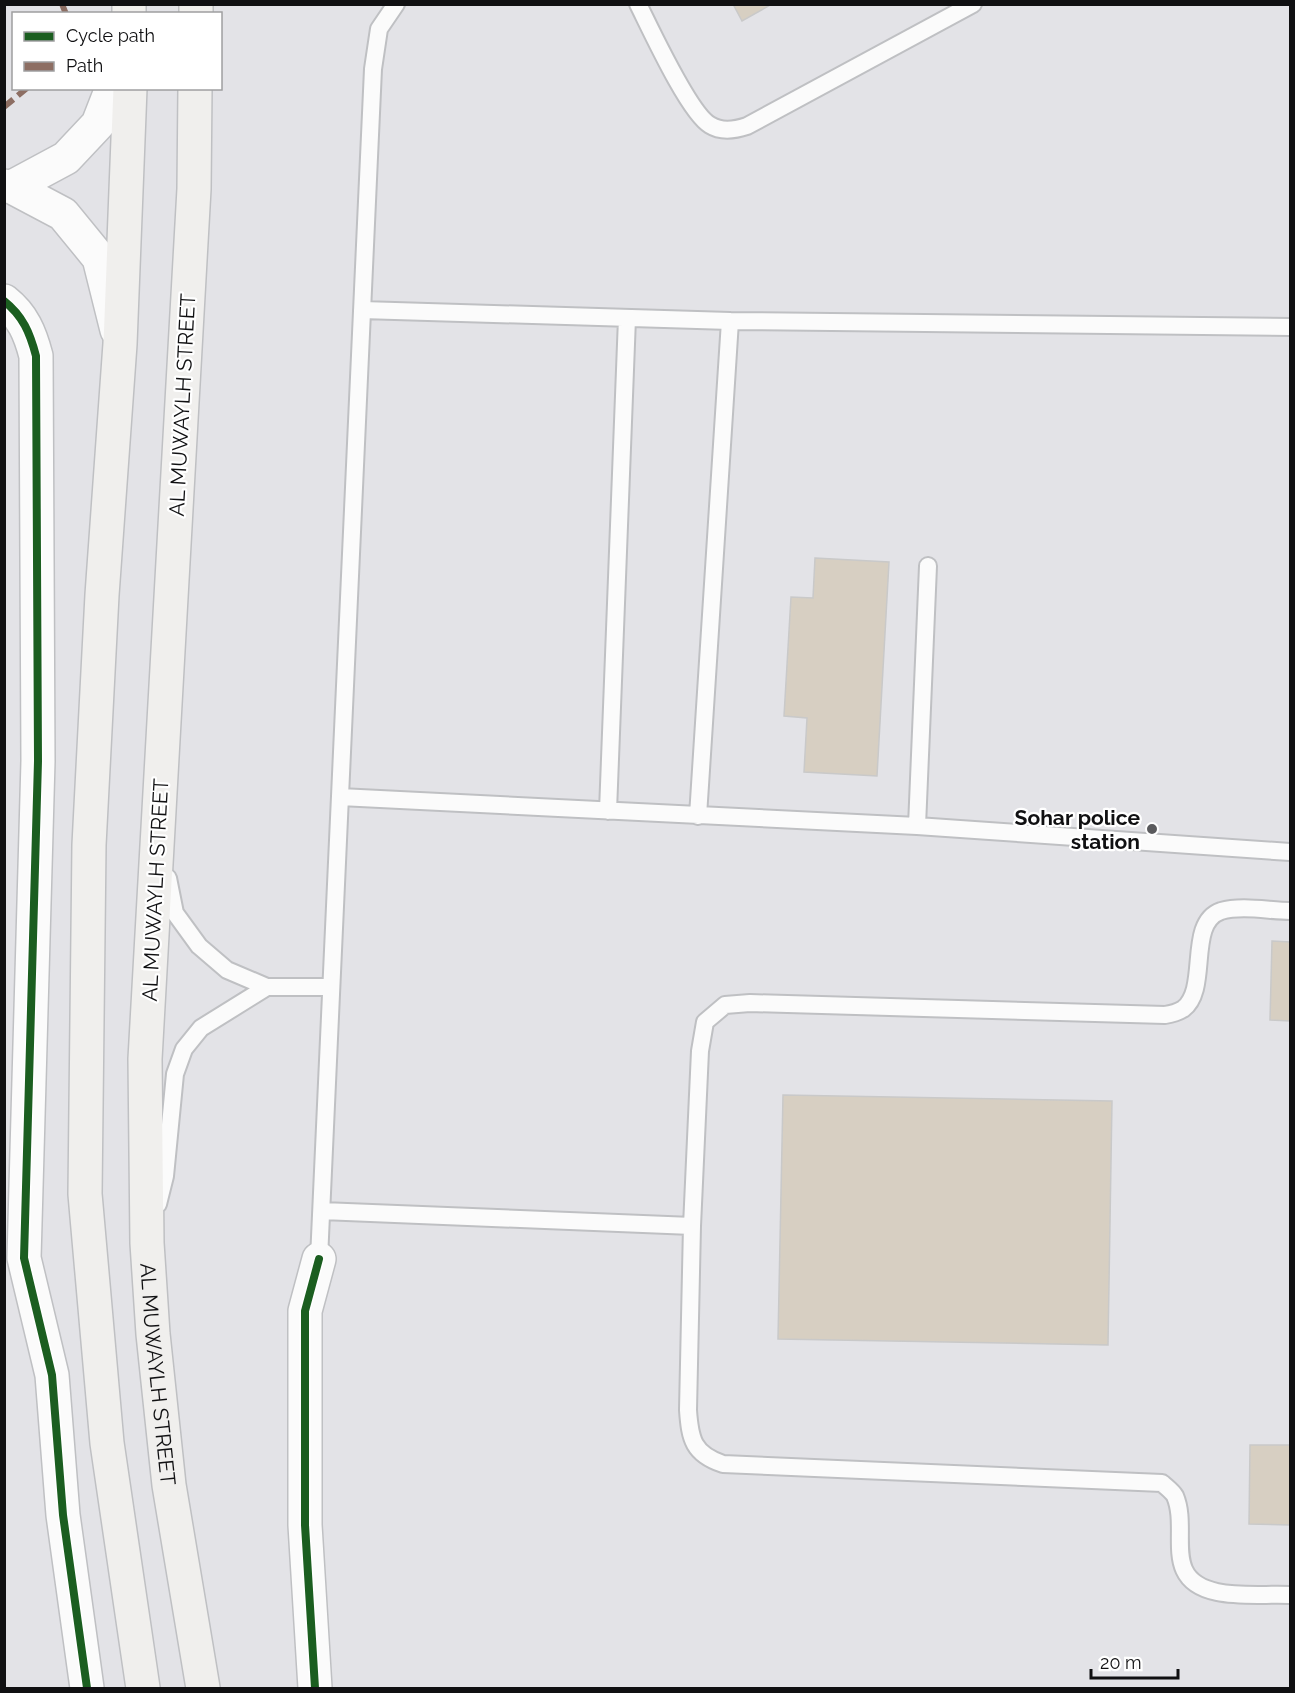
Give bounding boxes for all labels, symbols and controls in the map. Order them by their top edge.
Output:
legend [12,12,222,90]
text: Cycle path [66,25,155,46]
text: Path [66,55,103,76]
street label: AL MUWAYLH STREET [164,293,200,517]
street label: AL MUWAYLH STREET [137,778,173,1002]
place label: Sohar police station [1015,805,1140,854]
marker: Sohar police station [1145,822,1159,836]
street label: AL MUWAYLH STREET [136,1262,181,1487]
scale bar [1091,1642,1178,1680]
text: 20 m [1100,1652,1142,1673]

